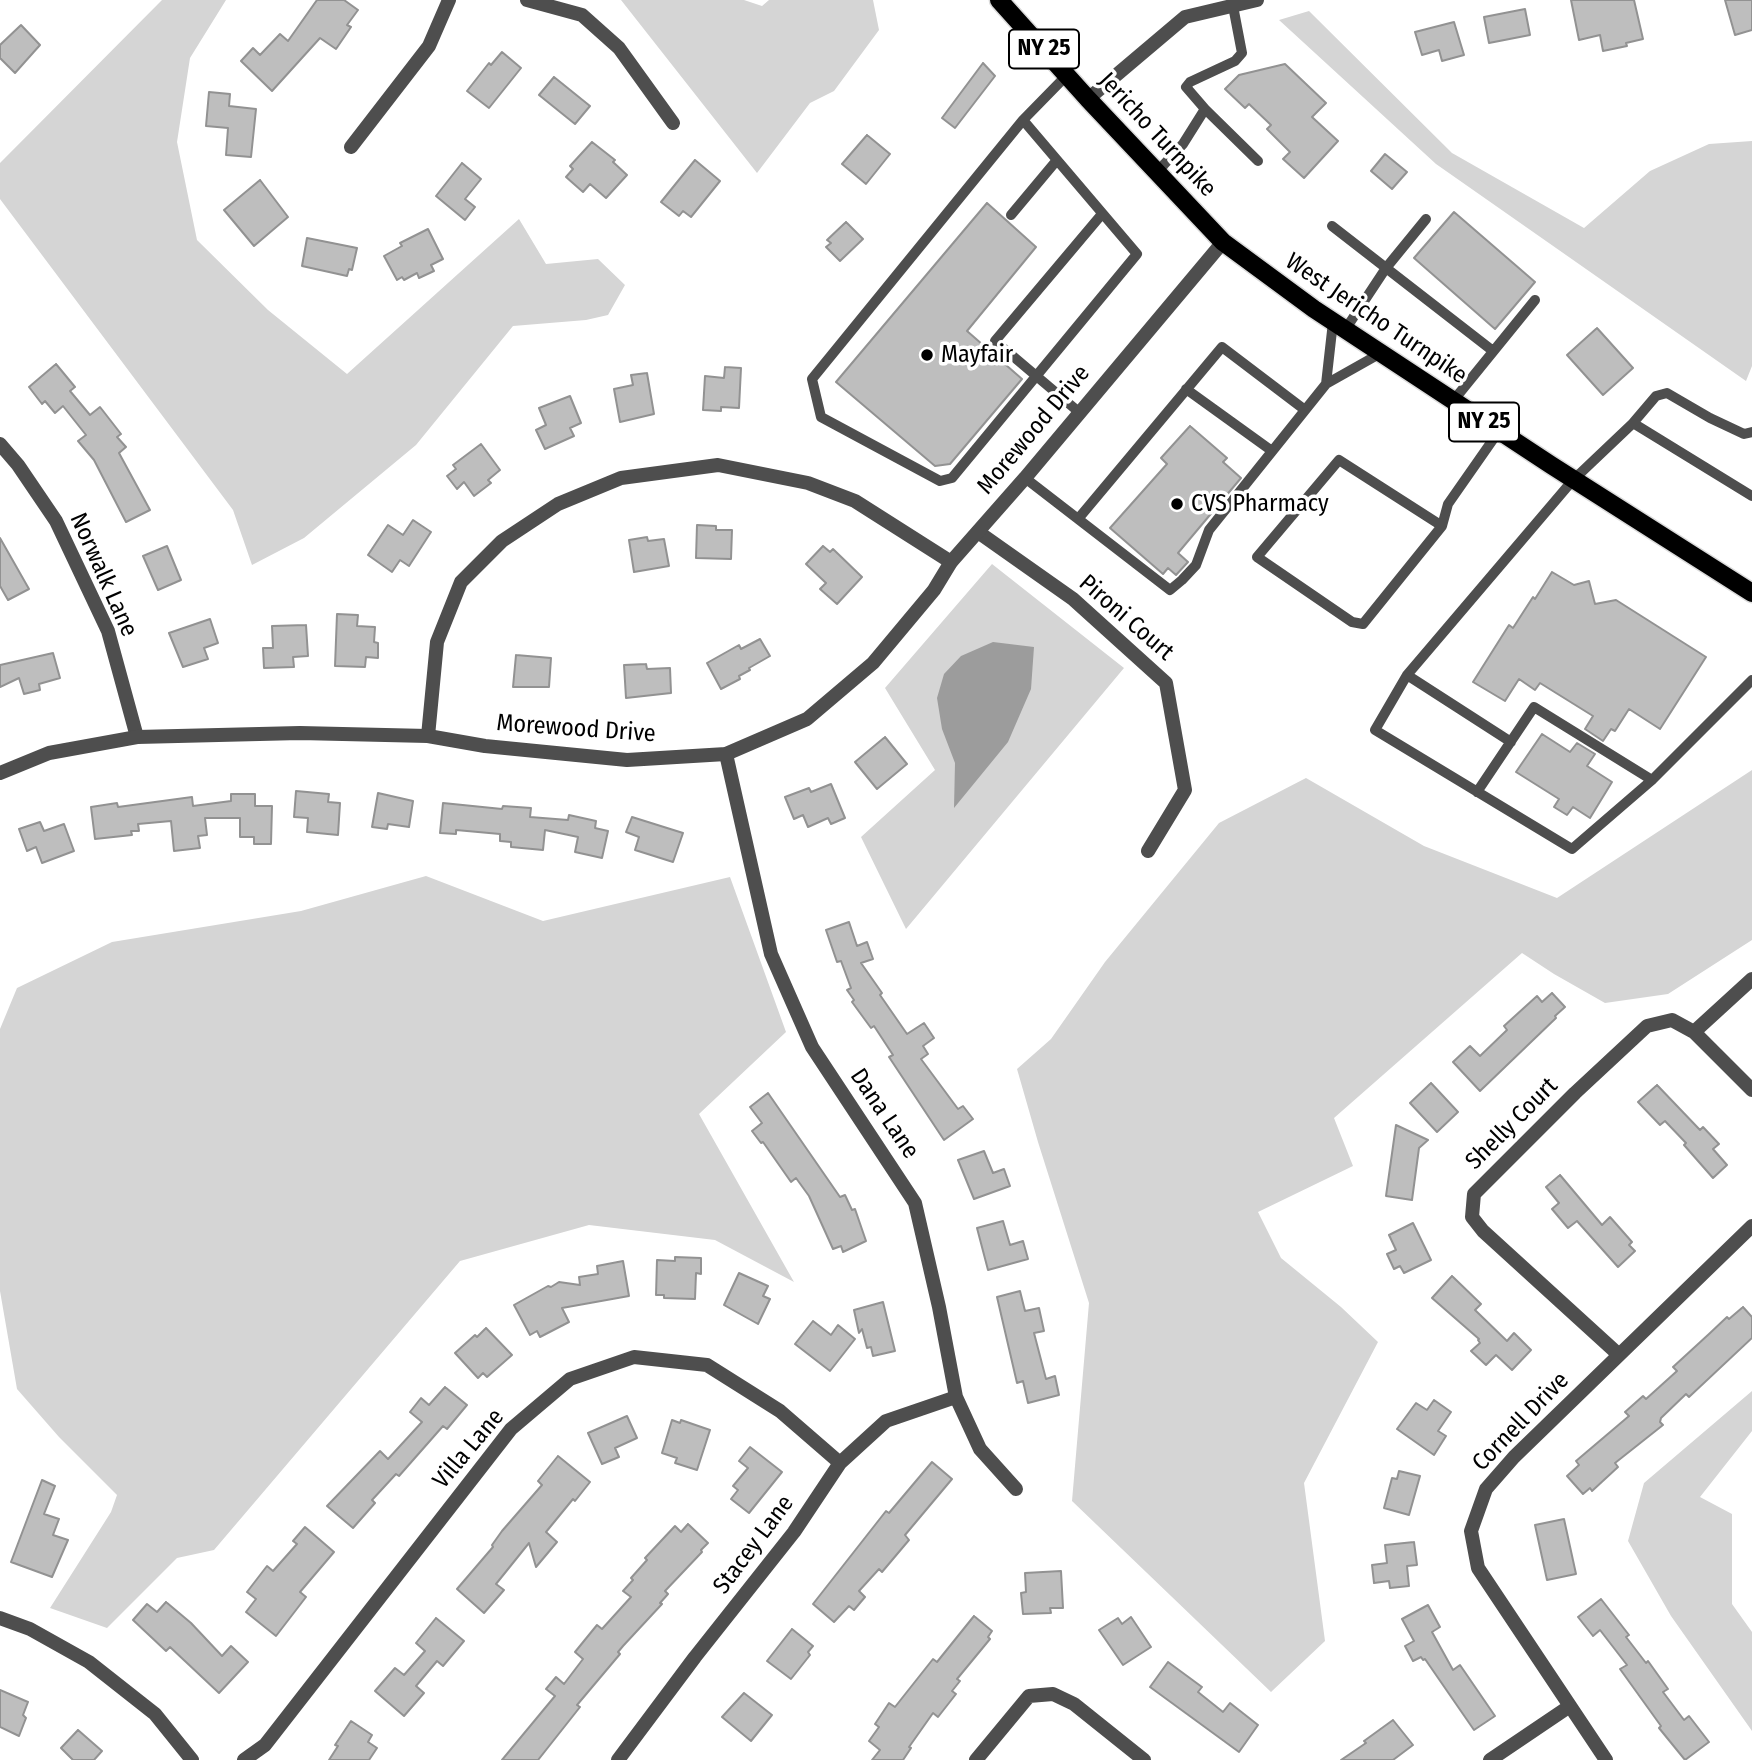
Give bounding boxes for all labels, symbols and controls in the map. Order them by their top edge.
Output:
road number: NY 25 [1009,30,1079,68]
street label: Jericho Turnpike [1092,67,1222,203]
street label: West Jericho Turnpike [1280,248,1472,390]
place label: Mayfair [941,341,1013,369]
marker: Mayfair [919,347,935,363]
street label: Morewood Drive [972,360,1096,500]
road number: NY 25 [1449,402,1519,442]
place label: CVS Pharmacy [1191,490,1329,518]
marker: CVS Pharmacy [1169,496,1185,512]
street label: Norwalk Lane [63,509,143,641]
street label: Pironi Court [1073,569,1179,667]
street label: Morewood Drive [495,709,657,749]
street label: Dana Lane [843,1064,925,1164]
street label: Shelly Court [1460,1072,1564,1176]
street label: Cornell Drive [1467,1367,1575,1477]
street label: Villa Lane [427,1403,511,1495]
street label: Stacey Lane [708,1490,800,1600]

